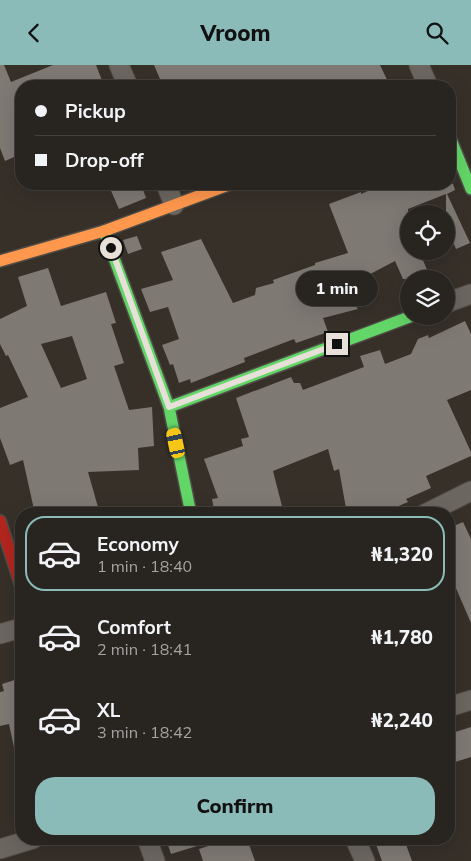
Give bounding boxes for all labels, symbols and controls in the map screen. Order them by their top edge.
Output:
icon: back [20,19,48,47]
text: Vroom [200,19,271,47]
icon: search [423,19,451,47]
text: Pickup [65,99,126,123]
text: Drop-off [65,148,143,172]
map controls [400,205,455,325]
button: locate [400,205,455,260]
route start [100,237,122,259]
button: layers [400,270,455,325]
callout: 1 min [296,271,378,307]
text: 1 min [316,278,358,298]
route end [326,333,348,355]
car [165,427,186,459]
icon: car [37,531,82,576]
text: Economy [97,532,179,556]
text: ₦1,320 [371,542,433,566]
text: 1 min · 18:40 [97,556,192,576]
icon: car [37,614,82,659]
text: Comfort [97,615,171,639]
text: ₦1,780 [371,625,433,649]
text: 2 min · 18:41 [97,639,192,659]
icon: car [37,697,82,742]
text: XL [97,698,120,722]
text: ₦2,240 [371,708,433,732]
text: 3 min · 18:42 [97,722,192,742]
button: Confirm [35,777,435,835]

